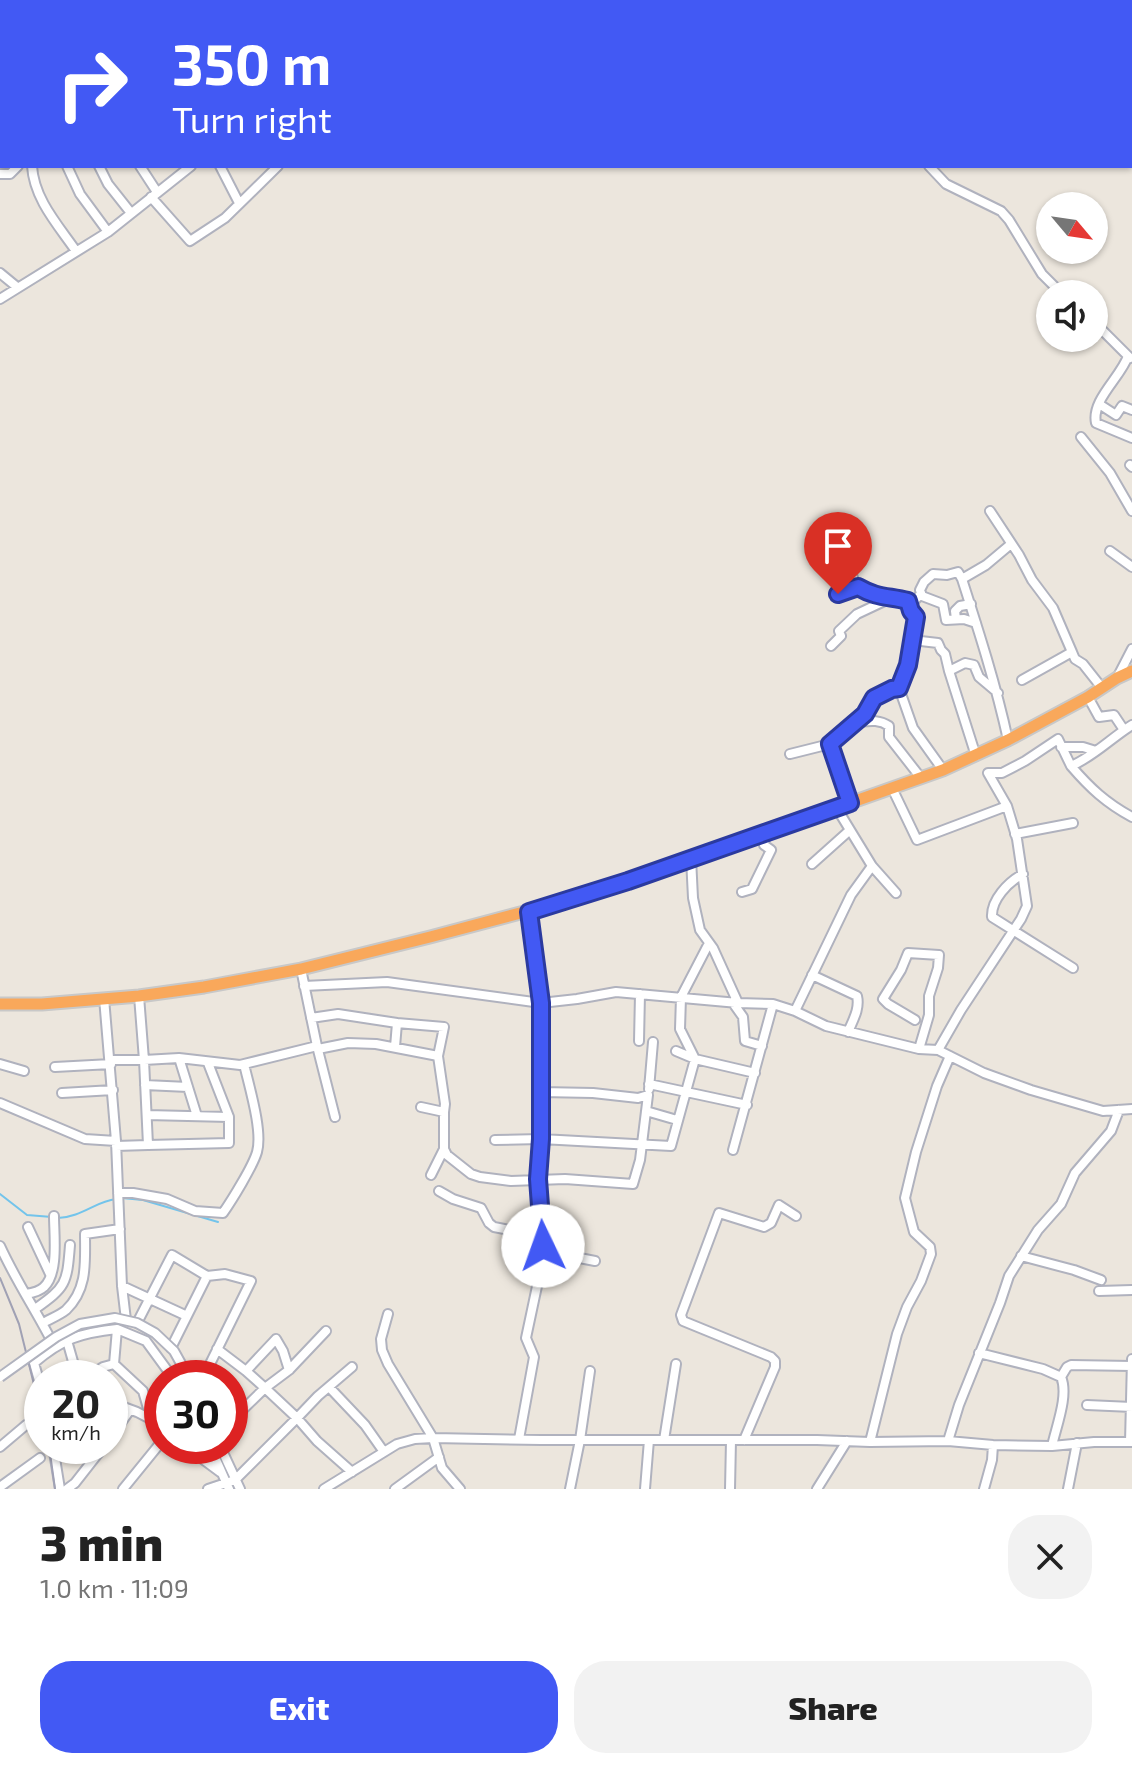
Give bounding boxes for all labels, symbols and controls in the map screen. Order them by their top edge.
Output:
text: 350 m [172,29,331,96]
icon: right [40,32,144,136]
text: Turn right [172,97,332,140]
north arrow [1036,192,1108,264]
map controls [1036,192,1108,352]
button: sound [1036,280,1108,352]
pin [804,512,872,594]
icon: arrive [816,524,860,568]
position arrow [501,1204,585,1288]
speed limit sign: 30 [144,1360,248,1464]
text: 20 [52,1378,100,1426]
text: km/h [51,1420,101,1444]
text: 3 min [40,1513,163,1571]
button: close [1008,1515,1092,1599]
text: 1.0 km · 11:09 [40,1572,189,1603]
button: Exit [40,1661,558,1753]
button: Share [574,1661,1092,1753]

